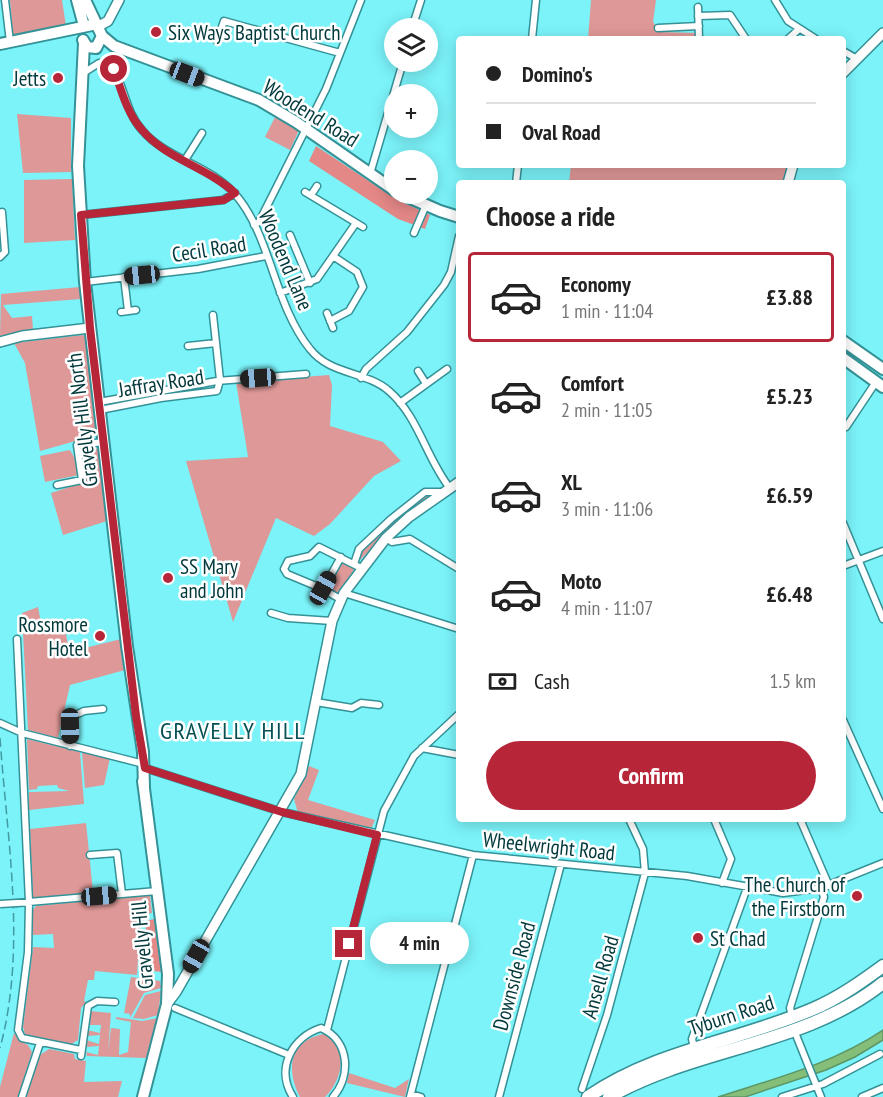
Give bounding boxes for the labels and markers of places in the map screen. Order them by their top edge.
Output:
place label: Six Ways Baptist Church [168,19,341,46]
marker: Six Ways Baptist Church [149,25,163,39]
place label: Jetts [13,65,46,92]
marker: Jetts [51,71,65,85]
place label: SS Mary and John [180,553,244,604]
marker: SS Mary and John [161,571,175,585]
place label: Rossmore Hotel [18,611,88,662]
marker: Rossmore Hotel [93,629,107,643]
place label: The Church of the Firstborn [744,871,846,922]
marker: The Church of the Firstborn [850,889,864,903]
place label: St Chad [710,925,766,952]
marker: St Chad [691,931,705,945]

